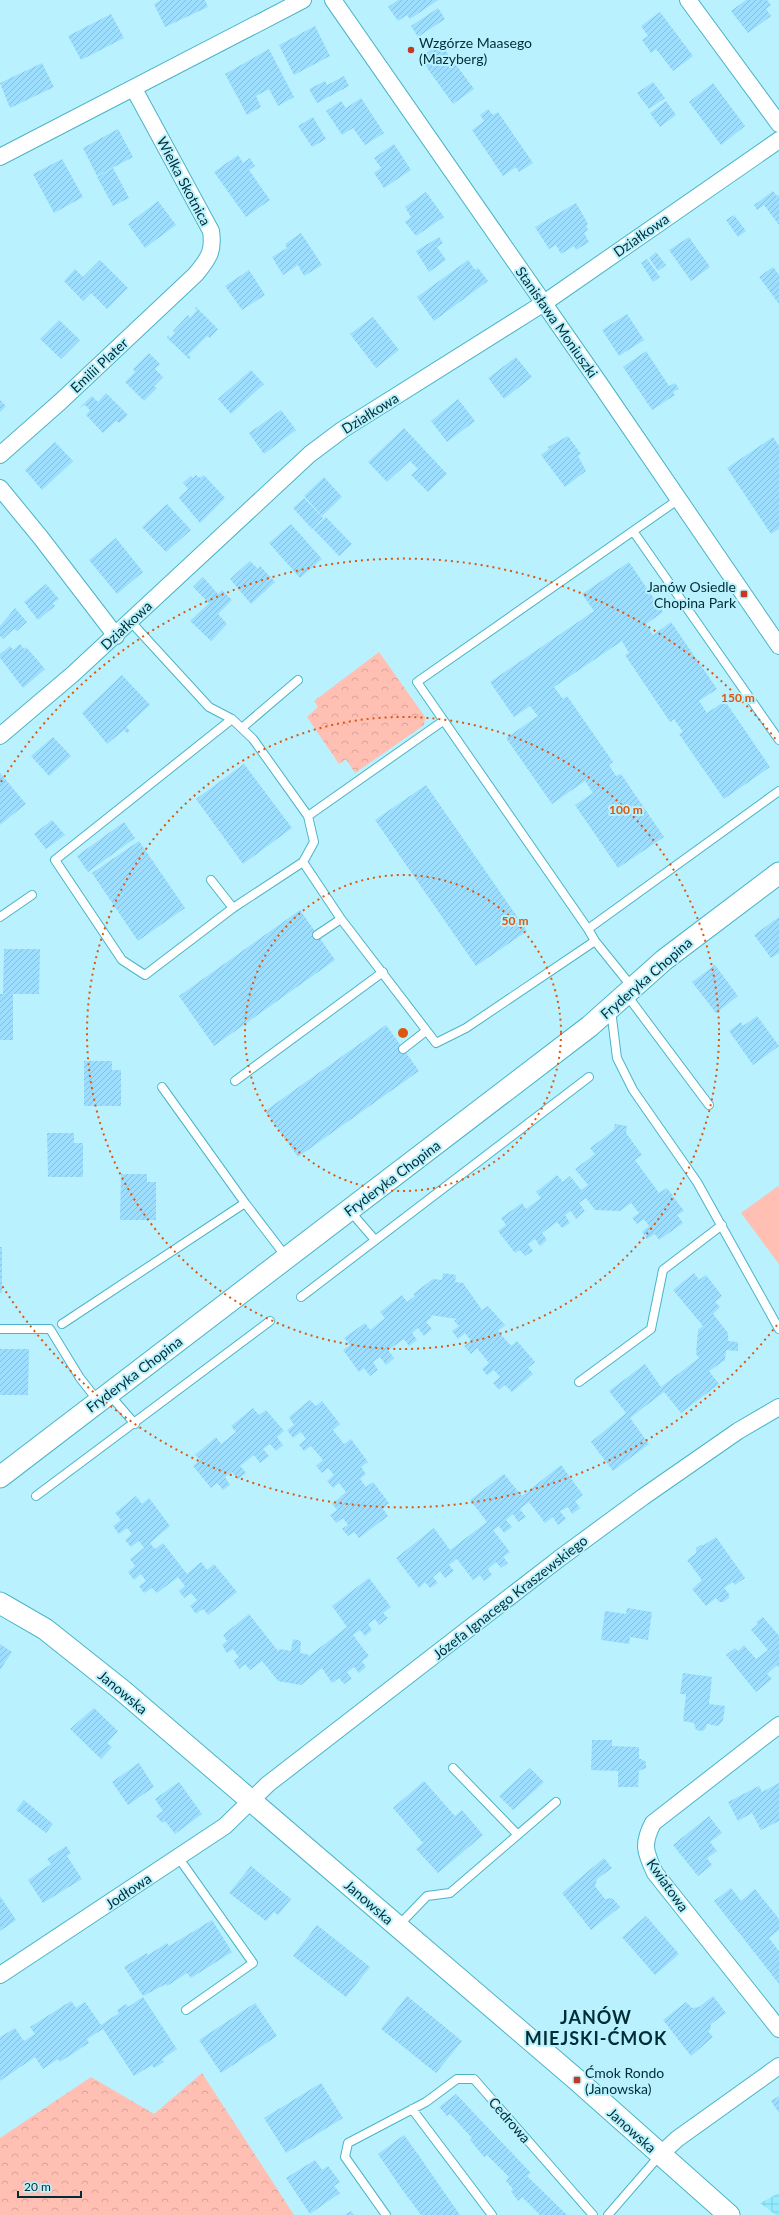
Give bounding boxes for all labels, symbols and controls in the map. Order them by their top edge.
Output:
place label: Wzgórze Maasego (Mazyberg) [419,34,532,67]
marker: Wzgórze Maasego (Mazyberg) [406,45,416,55]
street label: Wielka Skotnica [153,134,215,228]
street label: Działkowa [610,210,672,260]
street label: Stanisława Moniuszki [512,263,602,381]
street label: Emilii Plater [67,334,131,396]
street label: Działkowa [338,389,402,437]
place label: Janów Osiedle Chopina Park [647,578,737,611]
marker: Janów Osiedle Chopina Park [739,589,749,599]
street label: Działkowa [97,597,155,653]
text: 150 m [721,690,755,705]
text: 100 m [609,802,643,817]
text: 50 m [502,913,528,928]
street label: Fryderyka Chopina [597,934,695,1022]
centre of rings [396,1026,410,1040]
street label: Fryderyka Chopina [341,1136,443,1220]
street label: Fryderyka Chopina [83,1332,185,1416]
street label: Józefa Ignacego Kraszewskiego [429,1531,591,1663]
street label: Janowska [95,1666,151,1718]
street label: Kwiatowa [644,1855,692,1915]
street label: Jodłowa [102,1870,154,1912]
street label: Janowska [341,1876,397,1928]
district label: JANÓW MIEJSKI-ĆMOK [525,2006,667,2049]
place label: Ćmok Rondo (Janowska) [585,2064,664,2097]
marker: Ćmok Rondo (Janowska) [572,2075,582,2085]
street label: Cedrowa [486,2094,534,2146]
street label: Janowska [604,2104,660,2156]
scale bar [18,2173,81,2199]
text: 20 m [24,2179,51,2194]

